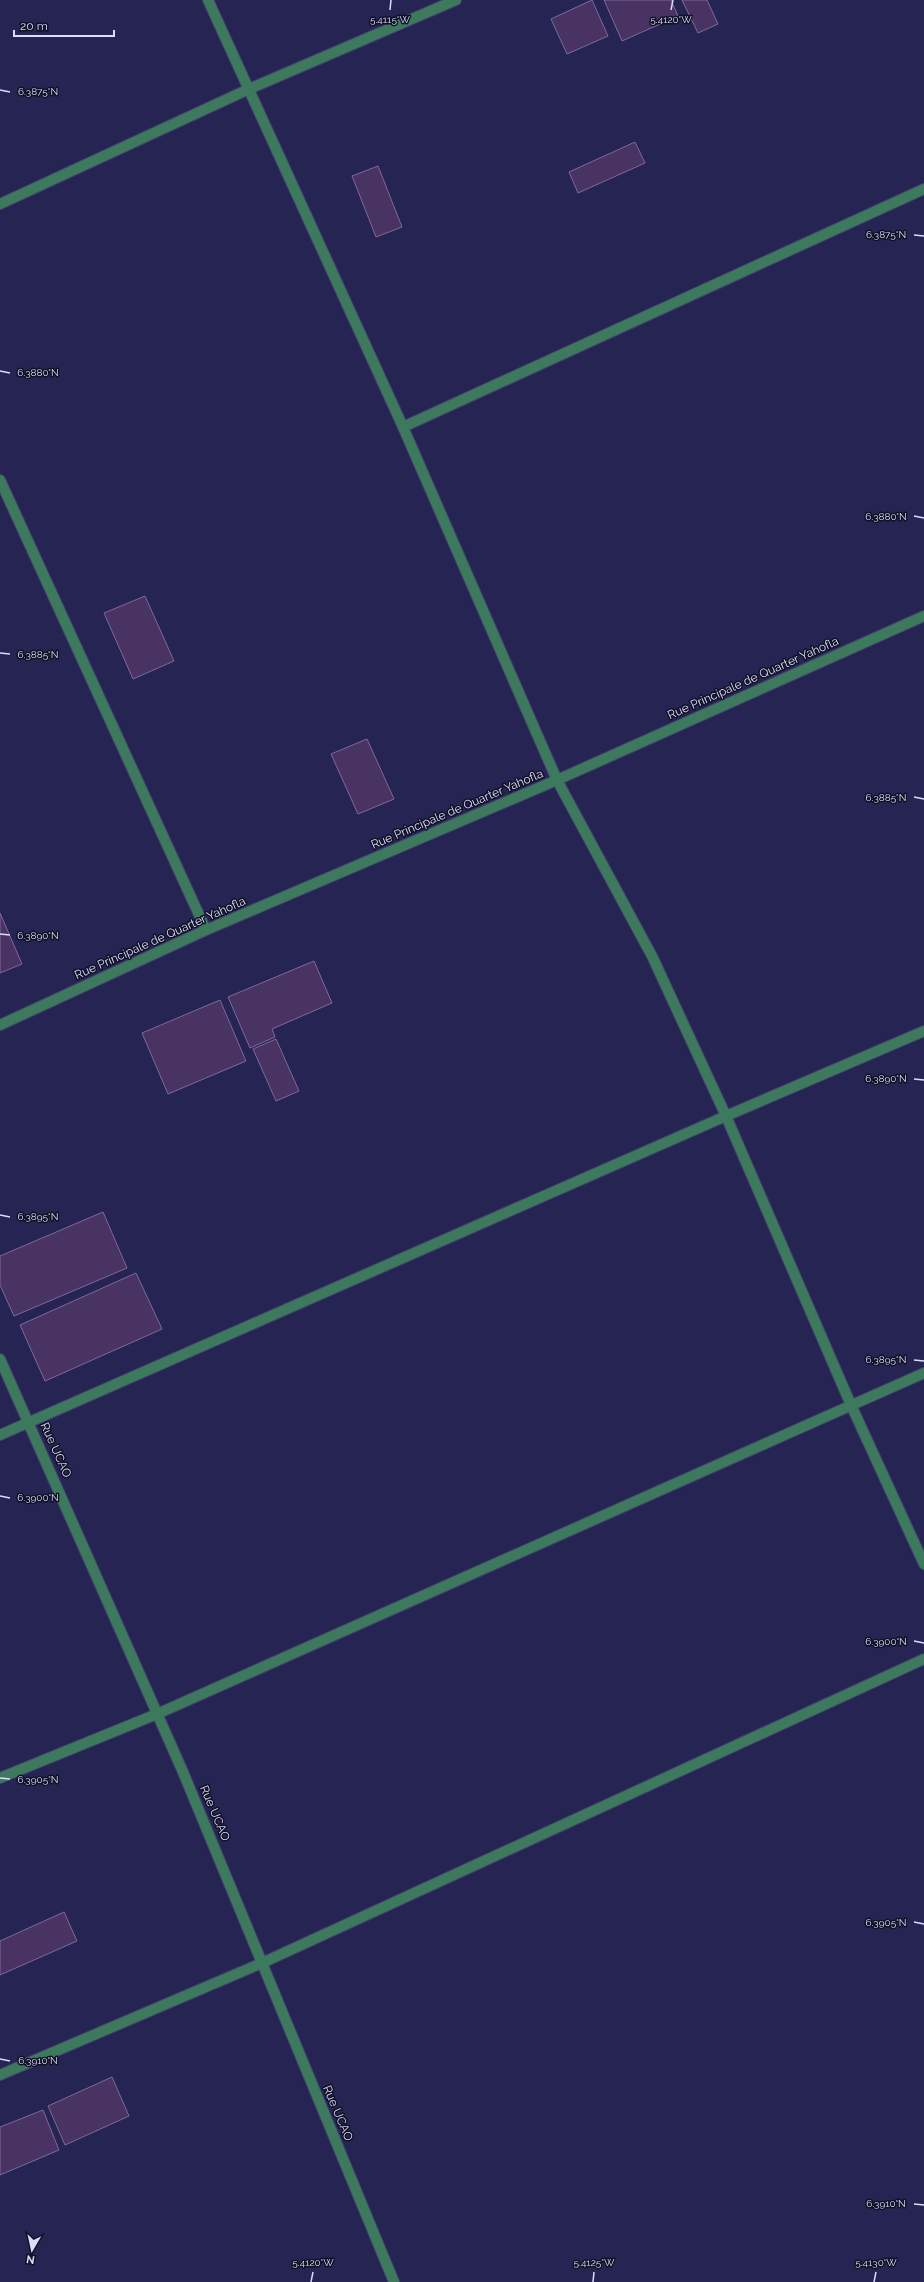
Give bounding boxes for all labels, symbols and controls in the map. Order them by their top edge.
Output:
scale bar [14,12,114,38]
text: 5.4115°W [370,14,411,25]
text: 5.4120°W [650,14,692,25]
text: 20 m [20,19,48,33]
text: 6.3875°N [18,86,58,97]
text: 6.3875°N [866,229,906,240]
text: 6.3880°N [17,367,59,378]
text: 6.3880°N [865,511,907,522]
street label: Rue Principale de Quarter Yahofla [665,634,841,722]
text: 6.3885°N [18,649,58,660]
street label: Rue Principale de Quarter Yahofla [369,766,545,852]
text: 6.3885°N [866,792,906,803]
street label: Rue Principale de Quarter Yahofla [72,894,248,982]
text: 6.3890°N [17,930,59,941]
text: 6.3890°N [865,1073,907,1084]
text: 6.3895°N [18,1211,58,1222]
text: 6.3895°N [866,1354,906,1365]
street label: Rue UCAO [38,1420,74,1480]
text: 6.3900°N [17,1492,59,1503]
text: 6.3900°N [865,1636,907,1647]
text: 6.3905°N [17,1774,59,1785]
street label: Rue UCAO [197,1783,233,1843]
text: 6.3905°N [865,1917,907,1928]
text: 6.3910°N [18,2055,58,2066]
street label: Rue UCAO [320,2083,356,2143]
text: 6.3910°N [866,2198,906,2209]
north arrow [12,2230,52,2270]
text: N [25,2252,36,2266]
text: 5.4120°W [292,2257,334,2268]
text: 5.4125°W [574,2257,615,2268]
text: 5.4130°W [855,2257,897,2268]

